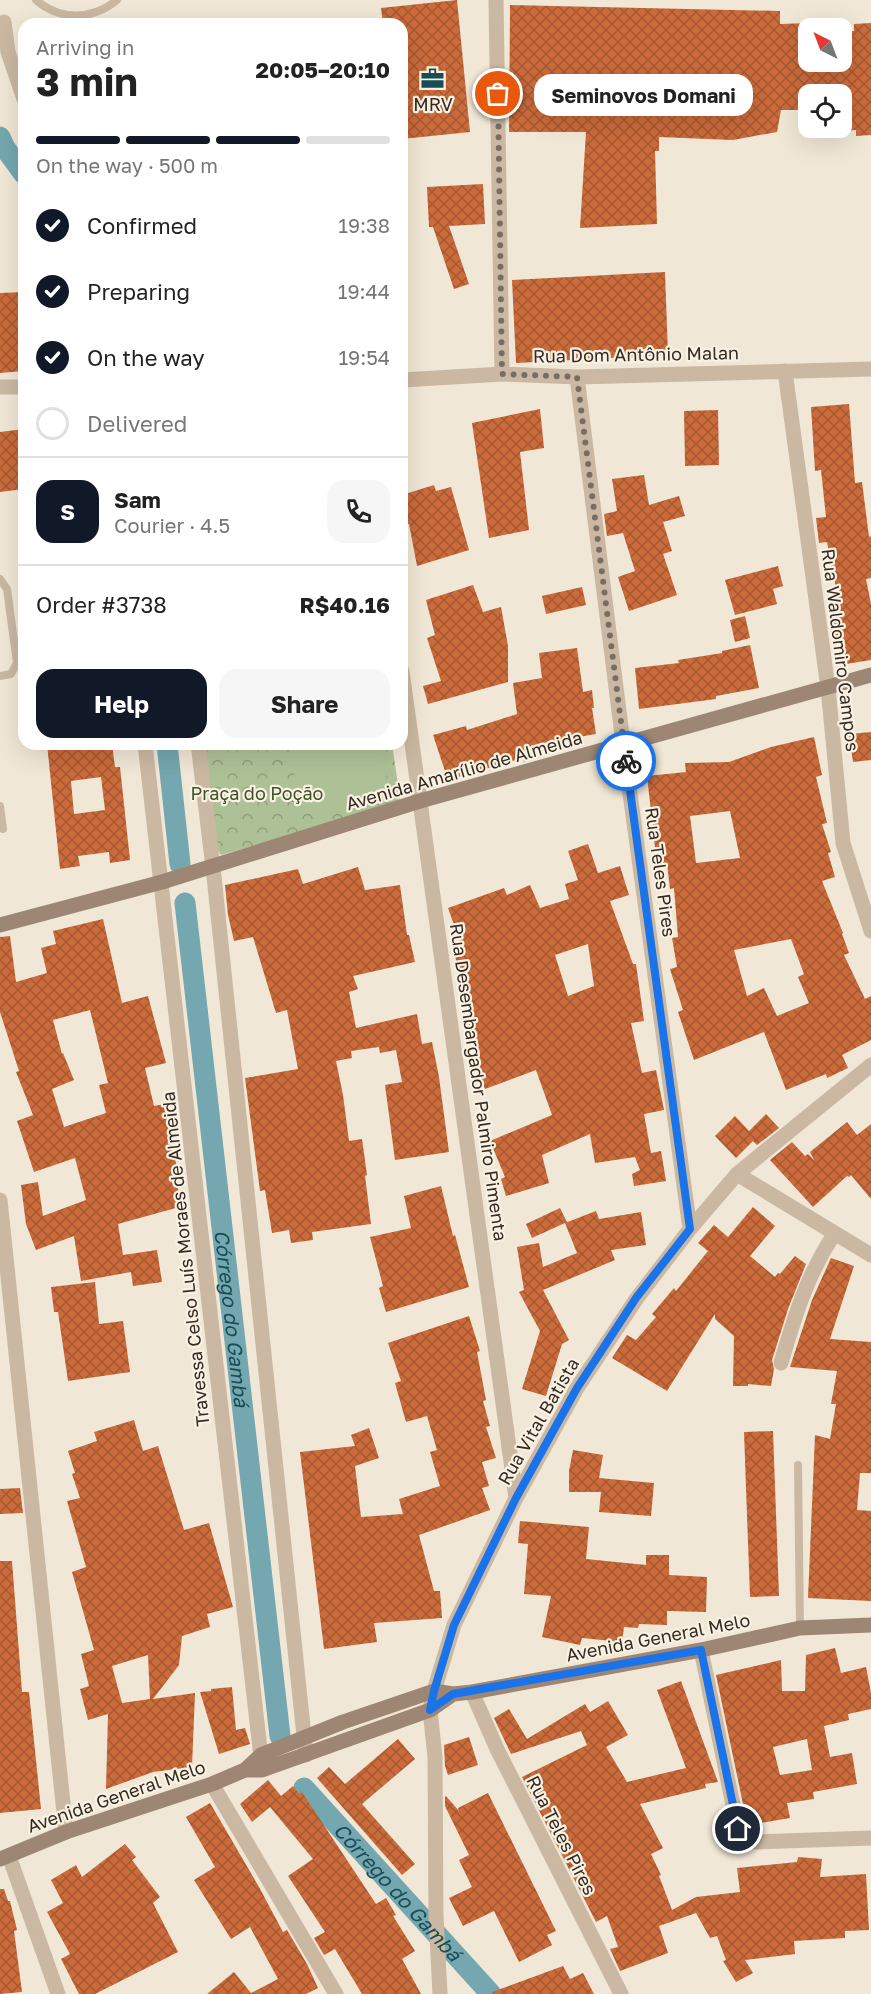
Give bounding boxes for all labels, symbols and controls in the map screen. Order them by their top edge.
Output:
north arrow [798,18,852,72]
map controls [798,18,852,138]
text: Arriving in [36,35,134,59]
text: 20:05–20:10 [255,56,390,83]
text: 3 min [36,58,138,105]
office icon: MRV [420,65,446,91]
pin [472,68,523,119]
callout: Seminovos Domani [534,73,753,115]
icon: bag [481,77,514,110]
text: Seminovos Domani [551,83,736,107]
button: locate [798,84,852,138]
place label: MRV [413,93,453,115]
text: On the way · 500 m [36,153,218,177]
icon: check [36,209,69,242]
text: Confirmed [87,212,197,239]
text: 19:38 [338,213,390,237]
icon: check [36,275,69,308]
text: Preparing [87,278,190,305]
text: 19:44 [338,279,390,303]
icon: check [36,341,69,374]
street label: Rua Dom Antônio Malan [533,341,739,367]
text: On the way [87,344,205,371]
text: 19:54 [338,345,390,369]
text: Delivered [87,410,187,437]
button: phone [327,480,390,543]
text: Sam [114,486,161,513]
text: S [60,498,75,525]
text: Courier · 4.5 [114,513,230,537]
street label: Rua Waldomiro Campos [818,547,864,753]
text: Order #3738 [36,591,167,618]
text: R$40.16 [300,591,390,618]
button: Help [36,669,207,738]
button: Share [219,669,390,738]
street label: Avenida Amarílio de Almeida [343,726,585,814]
courier [596,731,656,791]
icon: bike [610,745,643,778]
park label: Praça do Poção [191,782,323,804]
street label: Rua Teles Pires [641,806,681,938]
street label: Rua Desembargador Palmiro Pimenta [446,922,512,1242]
street label: Travessa Celso Luís Moraes de Almeida [156,1090,214,1428]
water label: Córrego do Gambá [210,1229,255,1411]
street label: Rua Vital Batista [493,1354,583,1488]
street label: Avenida General Melo [564,1608,752,1666]
street label: Avenida General Melo [24,1755,208,1837]
street label: Rua Teles Pires [522,1772,602,1898]
pin [712,1803,763,1854]
icon: home [721,1812,754,1845]
water label: Córrego do Gambá [329,1818,469,1968]

